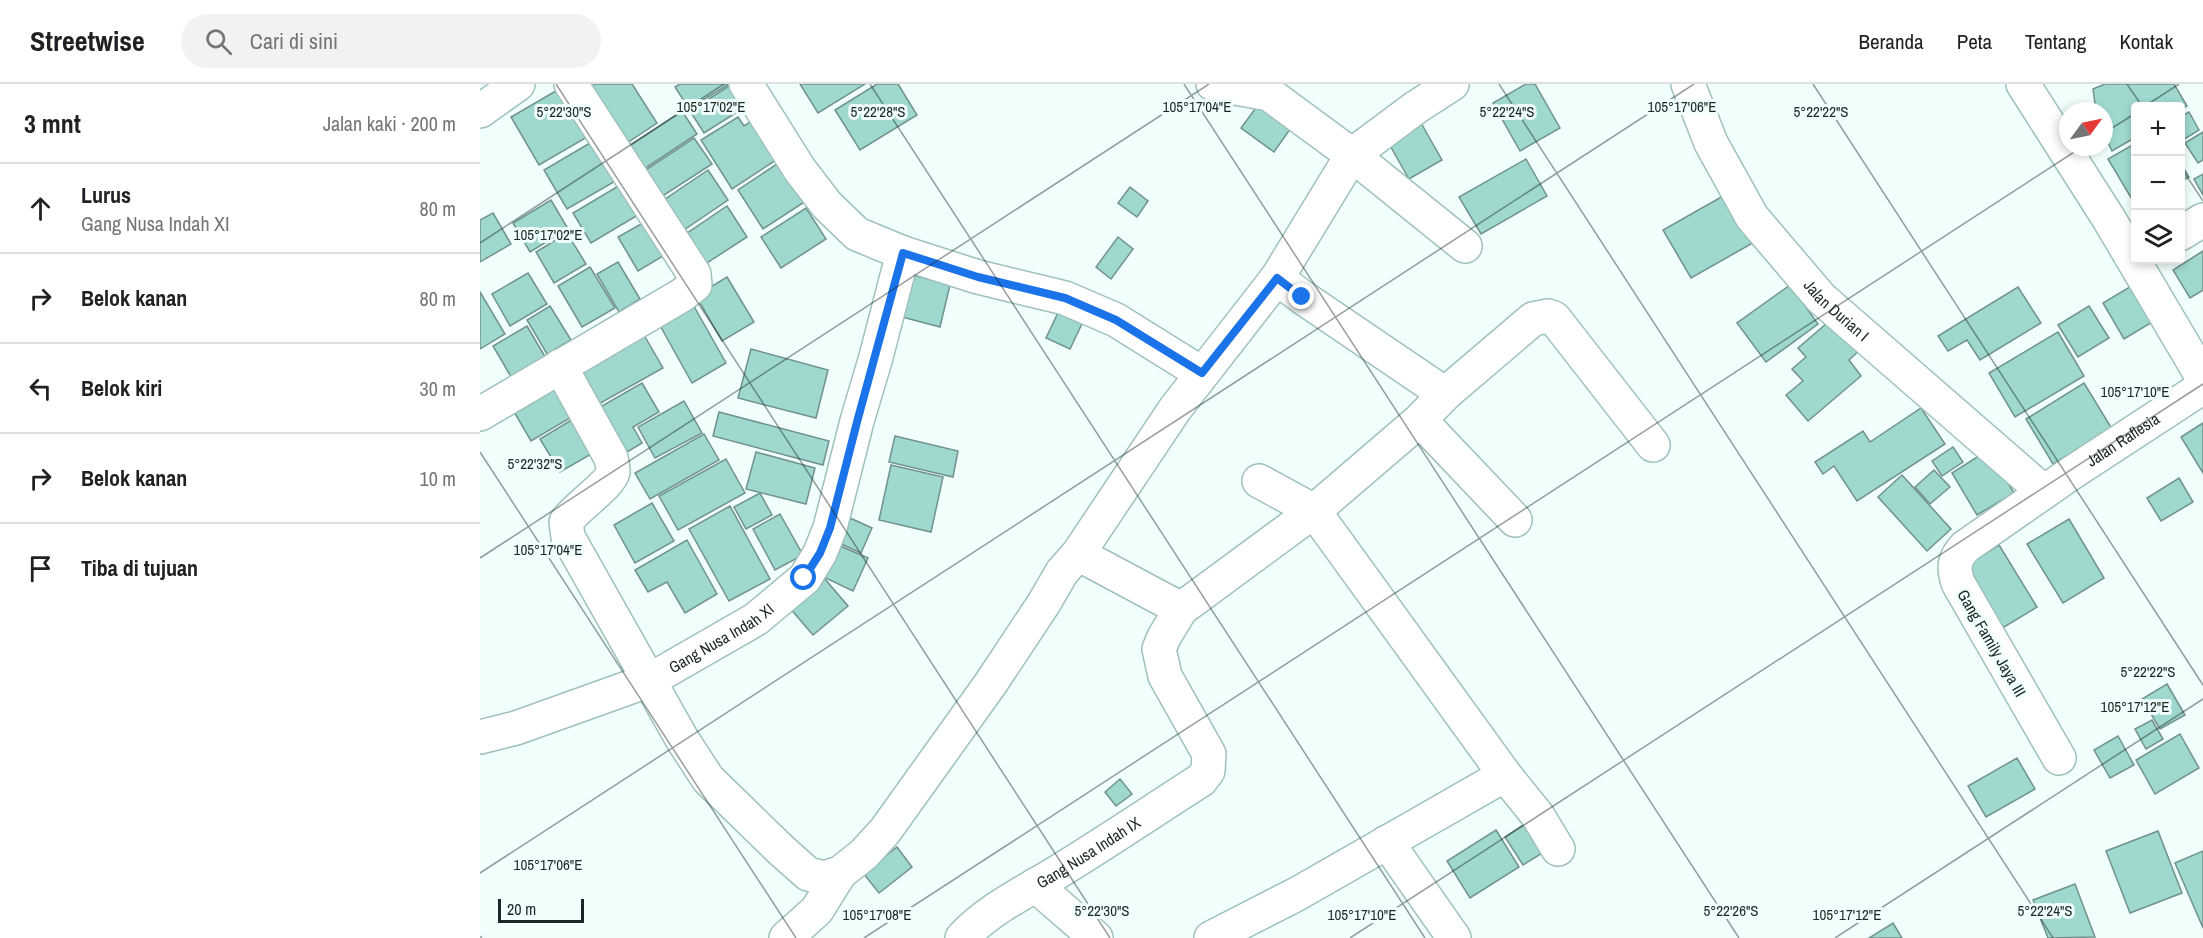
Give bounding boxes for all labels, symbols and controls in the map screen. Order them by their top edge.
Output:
search box [181,14,601,68]
text: Streetwise [30,22,145,60]
icon: search [202,25,235,58]
text: Cari di sini [250,26,338,56]
text: Beranda [1859,27,1924,56]
text: Peta [1957,27,1992,56]
text: Tentang [2025,27,2086,56]
text: Kontak [2119,27,2173,56]
text: 105°17'02"E [677,96,745,117]
text: 105°17'04"E [1163,96,1231,117]
text: 105°17'06"E [1648,96,1716,117]
text: 5°22'30"S [536,101,592,122]
text: 5°22'28"S [850,101,906,122]
text: 5°22'24"S [1479,101,1535,122]
text: 5°22'22"S [1793,101,1849,122]
north arrow [2059,102,2113,156]
map controls [2131,102,2185,264]
button: + [2131,102,2185,156]
text: 3 mnt [24,106,81,141]
text: Jalan kaki · 200 m [323,110,456,137]
button: − [2131,156,2185,210]
text: Lurus [81,180,131,210]
icon: ahead [24,192,57,225]
text: 80 m [420,195,456,222]
text: Gang Nusa Indah XI [81,210,230,237]
button: layers [2131,210,2185,264]
text: 105°17'02"E [514,224,582,245]
street label: Jalan Durian I [1799,275,1874,346]
icon: right [24,282,57,315]
text: Belok kanan [81,283,187,313]
route end [1288,283,1314,309]
text: 80 m [420,285,456,312]
icon: left [24,372,57,405]
text: Belok kiri [81,373,162,403]
text: 30 m [420,375,456,402]
text: 105°17'10"E [2101,381,2169,402]
street label: Jalan Raflesia [2082,407,2164,472]
text: 5°22'32"S [507,453,563,474]
icon: right [24,462,57,495]
text: Belok kanan [81,463,187,493]
text: 10 m [420,465,456,492]
text: 105°17'04"E [514,539,582,560]
icon: arrive [24,552,57,585]
text: Tiba di tujuan [81,553,198,583]
route start [790,564,816,590]
street label: Gang Family Jaya III [1952,585,2032,701]
street label: Gang Nusa Indah XI [665,598,778,678]
text: 5°22'22"S [2120,661,2176,682]
text: 105°17'12"E [2101,696,2169,717]
street label: Gang Nusa Indah IX [1032,811,1145,893]
text: 105°17'06"E [514,854,582,875]
scale bar [498,896,584,924]
text: 20 m [507,898,536,920]
text: 5°22'30"S [1074,900,1130,921]
text: 5°22'26"S [1703,900,1759,921]
text: 5°22'24"S [2017,900,2073,921]
text: 105°17'08"E [843,904,911,925]
text: 105°17'10"E [1328,904,1396,925]
text: 105°17'12"E [1813,904,1881,925]

